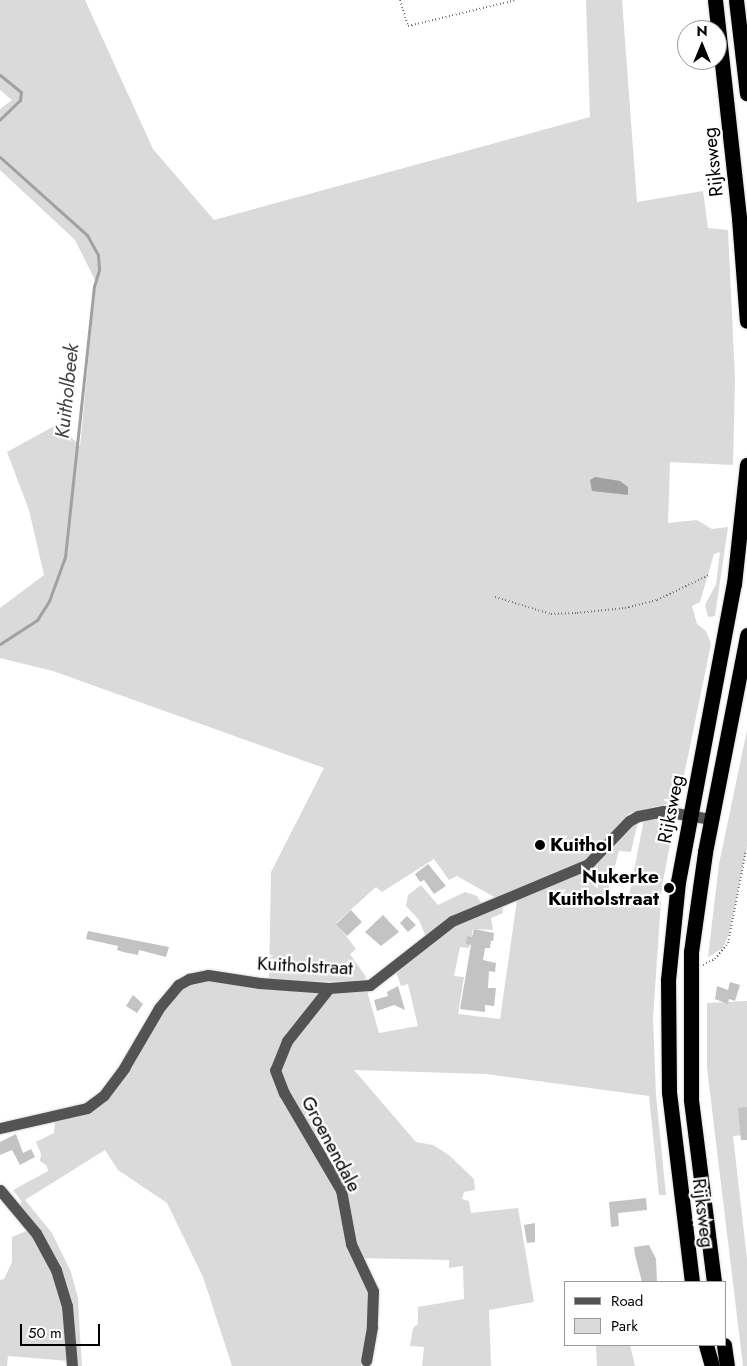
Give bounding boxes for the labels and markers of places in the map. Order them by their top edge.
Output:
place label: Kuithol [550,834,612,856]
marker: Kuithol [534,839,546,851]
place label: Nukerke Kuitholstraat [548,866,659,910]
marker: Nukerke Kuitholstraat [663,882,675,894]

